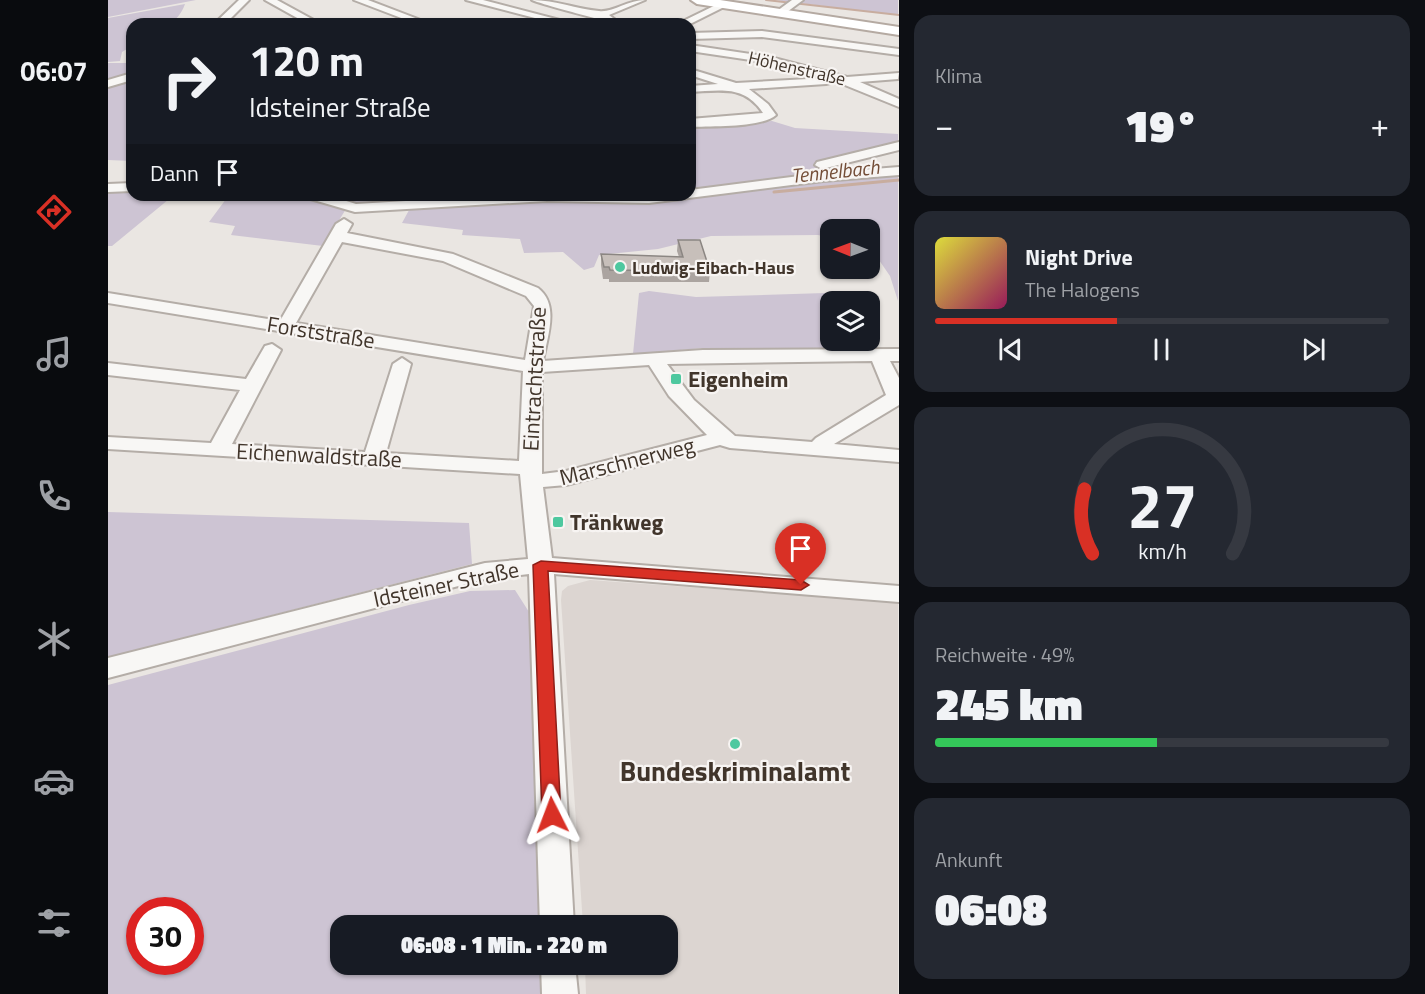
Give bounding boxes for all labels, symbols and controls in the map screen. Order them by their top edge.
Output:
text: 120 m [249,28,364,92]
icon: right [150,42,228,120]
street label: Höhenstraße [746,44,848,92]
text: 06:07 [20,50,88,91]
text: Klima [935,60,982,91]
text: Idsteiner Straße [249,86,431,127]
text: 19° [1125,91,1199,159]
text: − [935,100,953,150]
text: + [1371,100,1389,150]
water label: Tennelbach [789,151,882,191]
text: Dann [150,156,199,190]
icon: arrive [211,156,244,189]
icon: directions [33,191,75,233]
north arrow [820,219,880,279]
map controls [820,219,880,351]
text: Night Drive [1025,240,1133,274]
place label: Ludwig-Eibach-Haus [632,254,794,281]
marker: Ludwig-Eibach-Haus [613,260,627,274]
text: The Halogens [1025,274,1140,305]
button: layers [820,291,880,351]
street label: Eintrachtstraße [513,306,555,452]
street label: Forststraße [265,307,377,357]
icon: music [33,333,75,375]
icon: previous [994,333,1027,366]
icon: pause [1145,333,1178,366]
icon: next [1297,333,1330,366]
place label: Eigenheim [688,362,789,396]
marker: Eigenheim [669,372,683,386]
street label: Marschnerweg [556,428,698,494]
street label: Eichenwaldstraße [235,434,403,476]
text: 27 [1127,457,1197,552]
icon: phone [33,475,75,517]
place label: Tränkweg [570,505,664,539]
marker: Tränkweg [551,515,565,529]
pin [775,523,826,585]
icon: arrive [784,532,817,565]
text: km/h [1138,535,1186,567]
street label: Idsteiner Straße [370,552,522,616]
icon: climate [33,618,75,660]
text: Reichweite · 49% [935,639,1074,670]
text: 245 km [935,669,1083,737]
marker: Bundeskriminalamt [728,737,742,751]
place label: Bundeskriminalamt [620,750,850,791]
icon: car [33,760,75,802]
position arrow [520,783,584,847]
text: Ankunft [935,844,1002,875]
text: 06:08 [935,874,1047,942]
speed limit sign: 30 [126,897,204,975]
icon: filters [33,902,75,944]
text: 06:08 · 1 Min. · 220 m [401,928,607,962]

